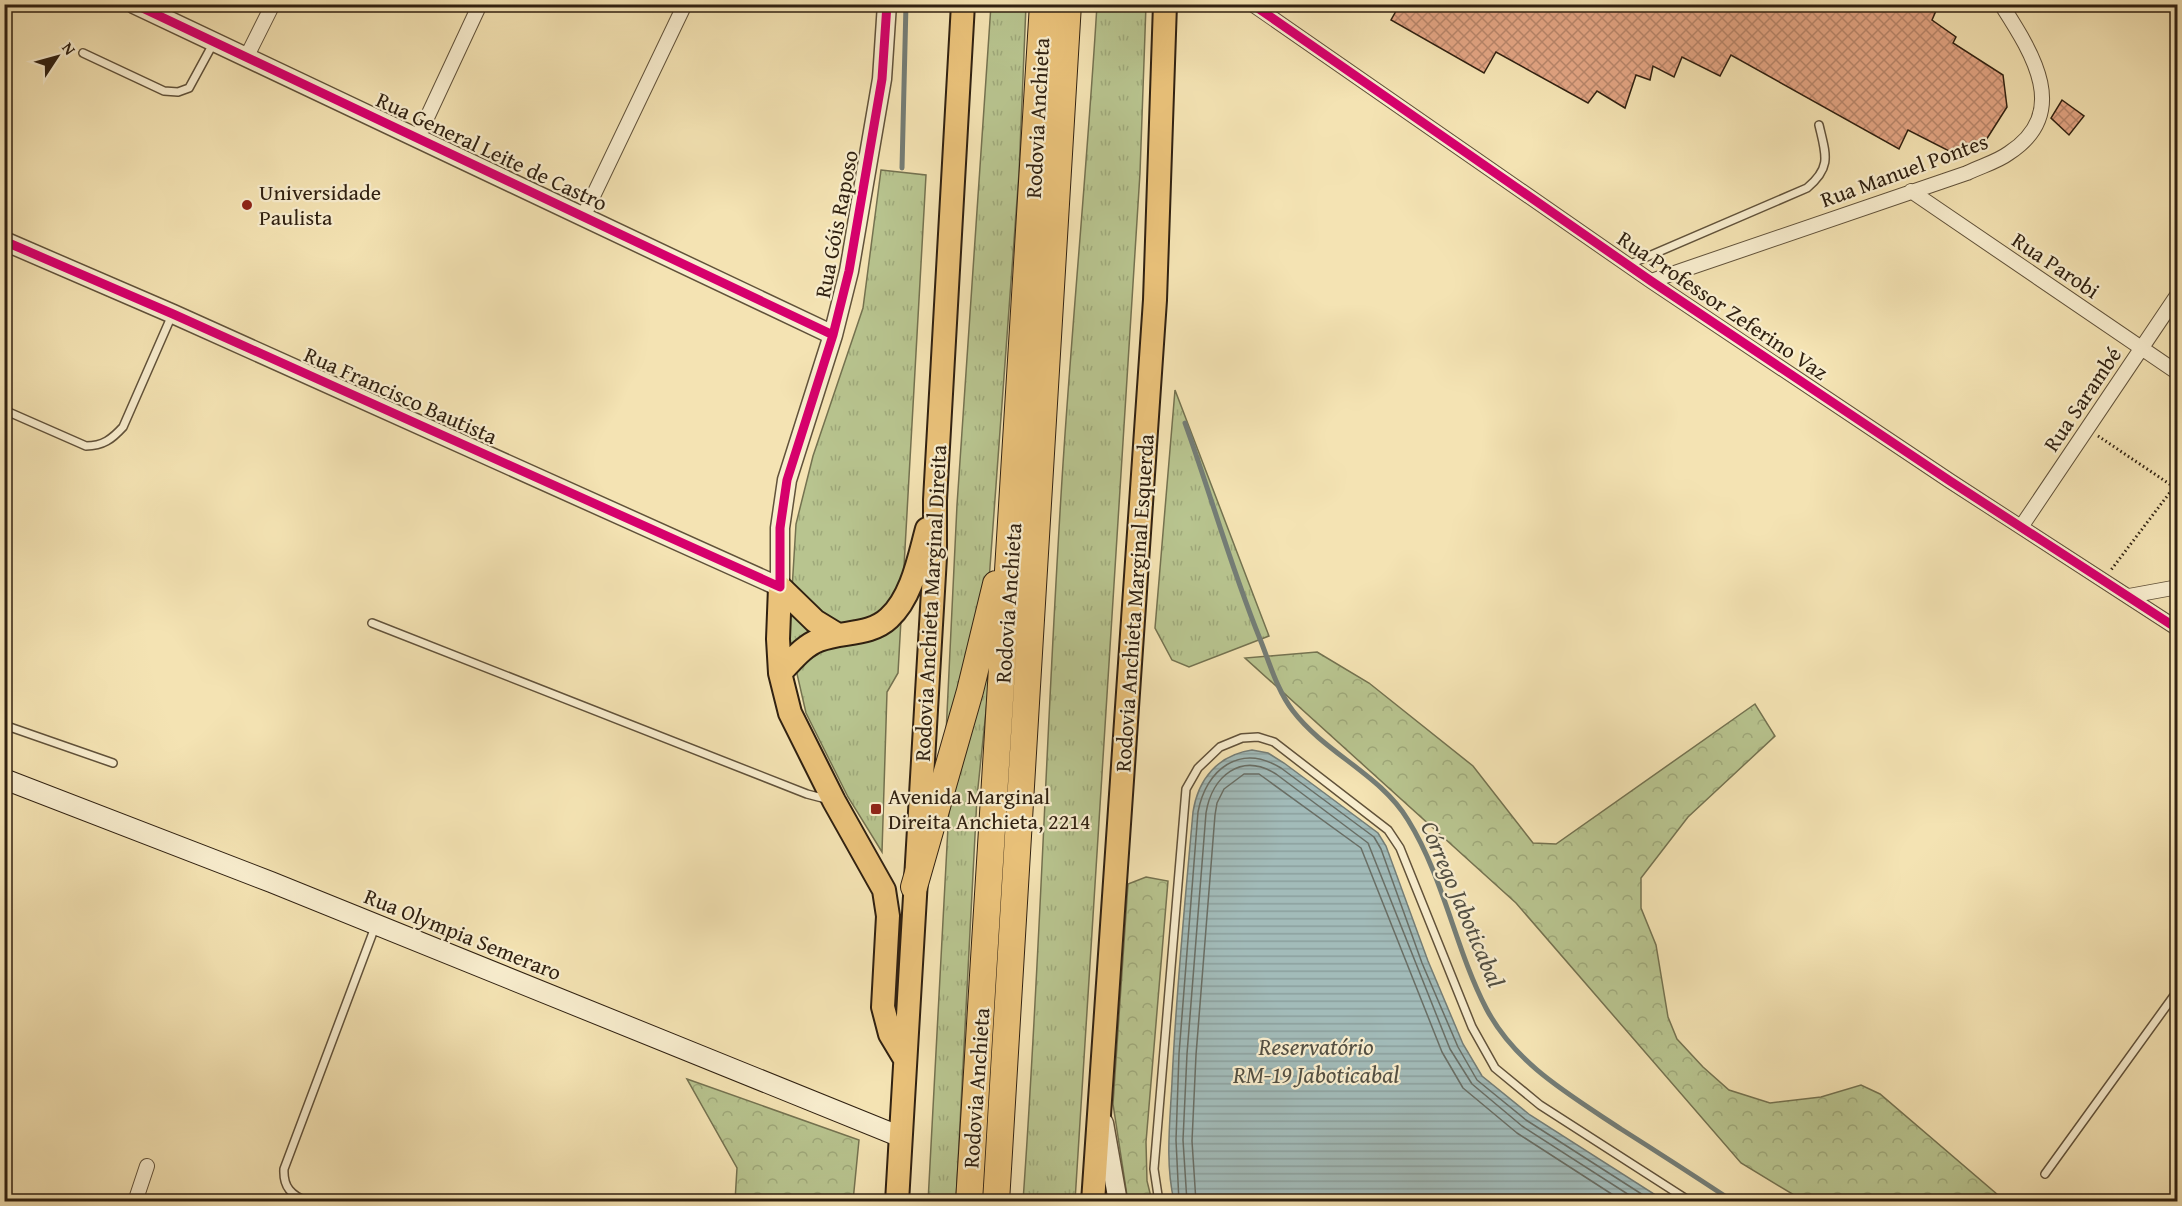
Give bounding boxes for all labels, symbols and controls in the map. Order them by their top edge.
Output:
north arrow [27,27,87,87]
street label: Rodovia Anchieta [1017,36,1057,199]
text: N [56,37,82,60]
street label: Rua General Leite de Castro [371,83,613,219]
street label: Rua Manuel Pontes [1816,125,1992,215]
street label: Rua Góis Raposo [806,147,866,301]
place label: Universidade Paulista [259,176,381,233]
marker: Universidade Paulista [240,198,254,212]
street label: Rua Professor Zeferino Vaz [1611,222,1835,388]
street label: Rua Parobi [2006,224,2106,306]
street label: Rua Francisco Bautista [299,338,503,452]
street label: Rua Sarambé [2035,340,2129,458]
street label: Rodovia Anchieta Marginal Esquerda [1106,432,1162,773]
street label: Rodovia Anchieta Marginal Direita [906,443,954,762]
street label: Rodovia Anchieta [986,521,1030,684]
place label: Avenida Marginal Direita Anchieta, 2214 [888,780,1090,837]
marker: Avenida Marginal Direita Anchieta, 2214 [869,802,883,816]
water label: Córrego Jaboticabal [1412,815,1514,993]
street label: Rua Olympia Semeraro [360,880,566,988]
street label: Rodovia Anchieta [954,1006,998,1169]
water label: Reservatório RM-19 Jaboticabal [1232,1029,1399,1092]

